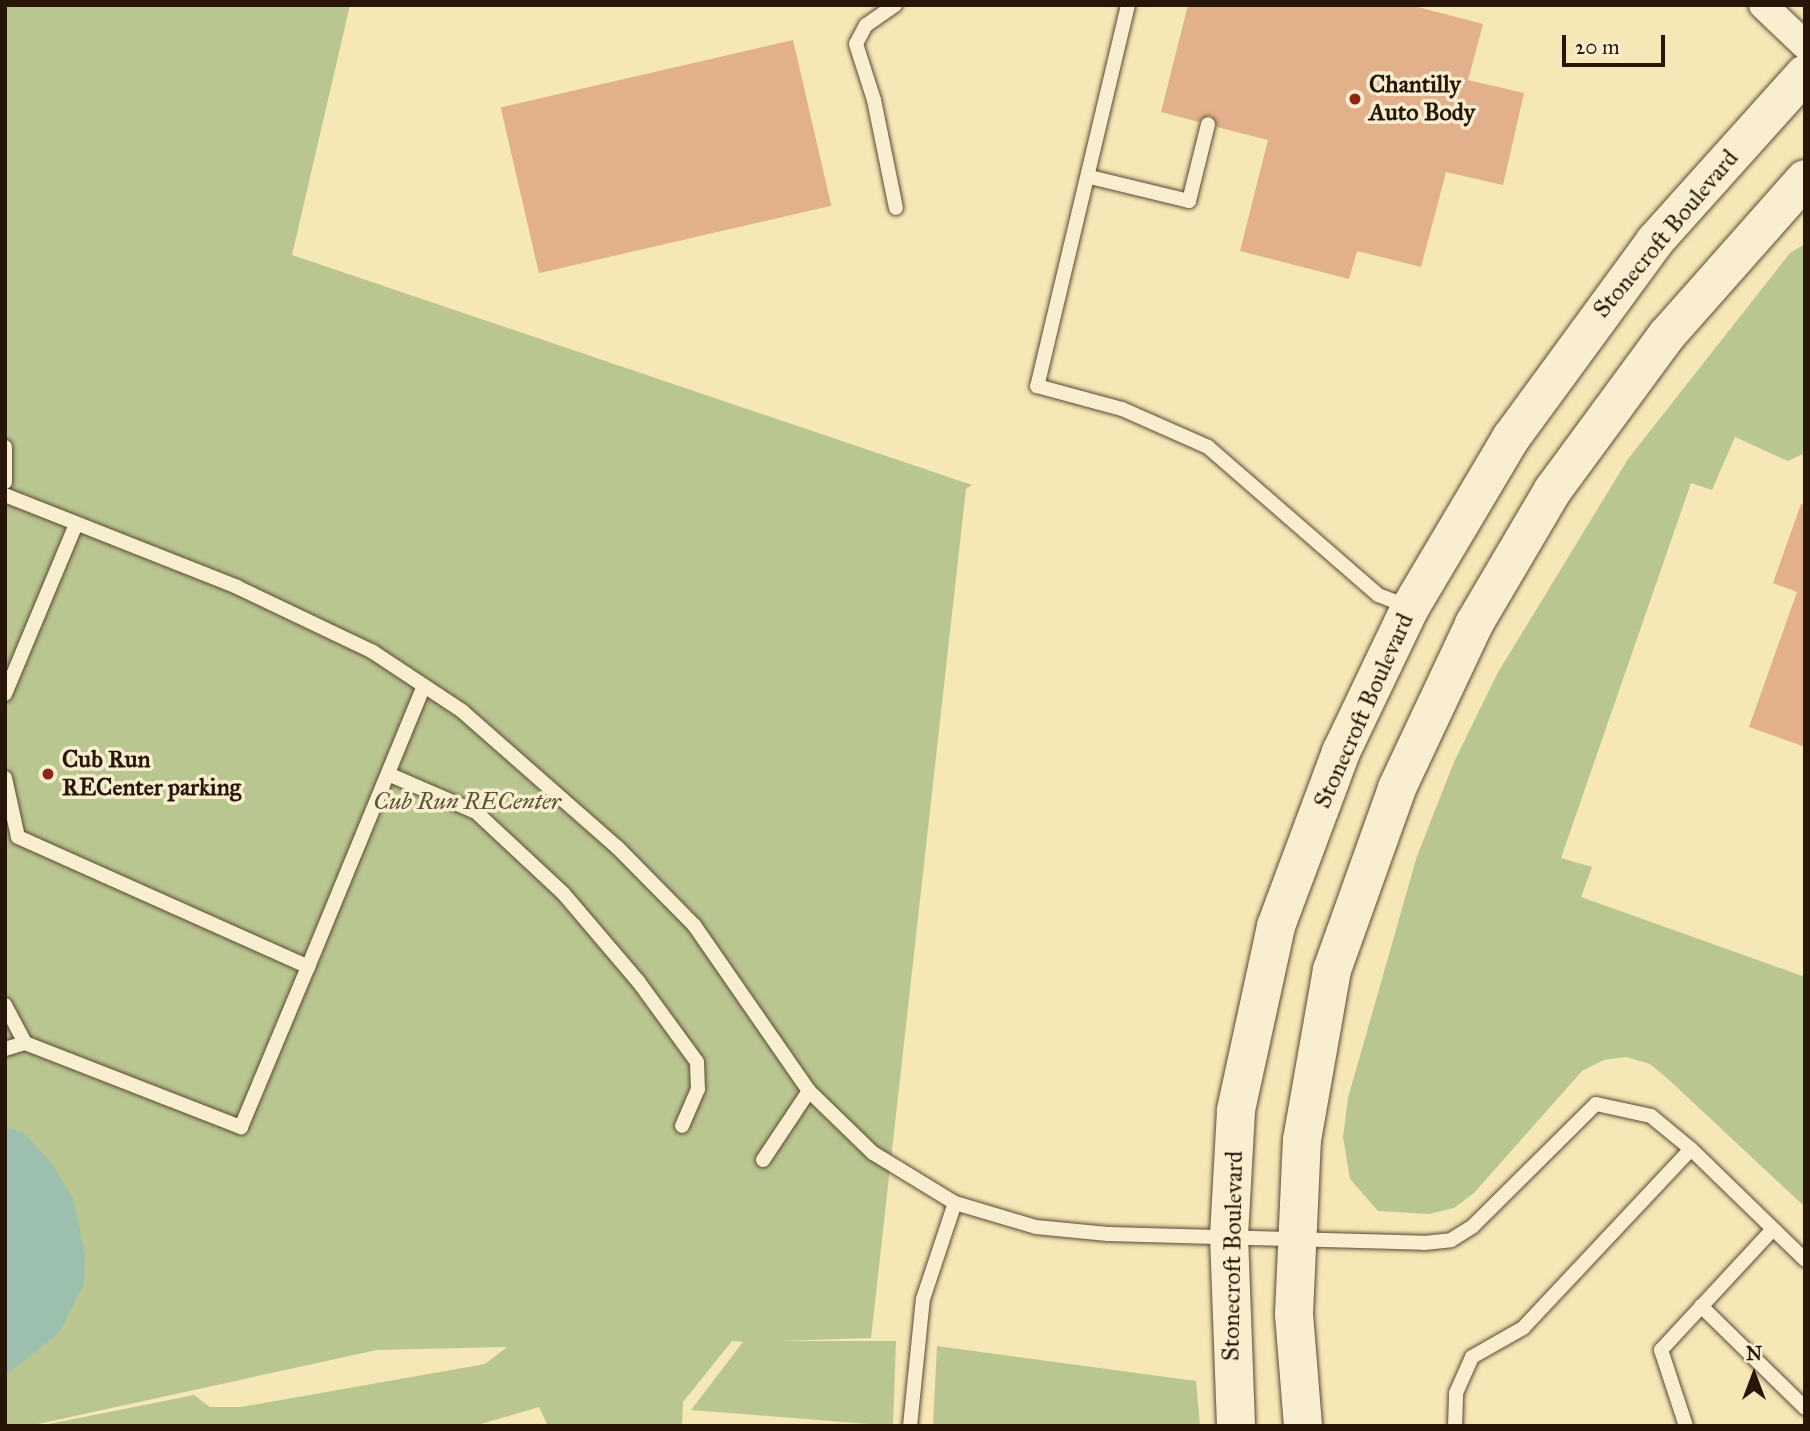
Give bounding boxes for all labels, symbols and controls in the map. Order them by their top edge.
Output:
scale bar [1565,21,1668,65]
text: 20 m [1575,34,1620,60]
place label: Chantilly Auto Body [1369,71,1475,127]
marker: Chantilly Auto Body [1347,91,1363,107]
street label: Stonecroft Boulevard [1587,144,1745,324]
street label: Stonecroft Boulevard [1308,609,1420,813]
place label: Cub Run RECenter parking [62,746,241,802]
marker: Cub Run RECenter parking [40,766,56,782]
park label: Cub Run RECenter [373,788,561,816]
street label: Stonecroft Boulevard [1217,1151,1249,1361]
north arrow [1719,1340,1789,1410]
text: N [1746,1342,1762,1365]

